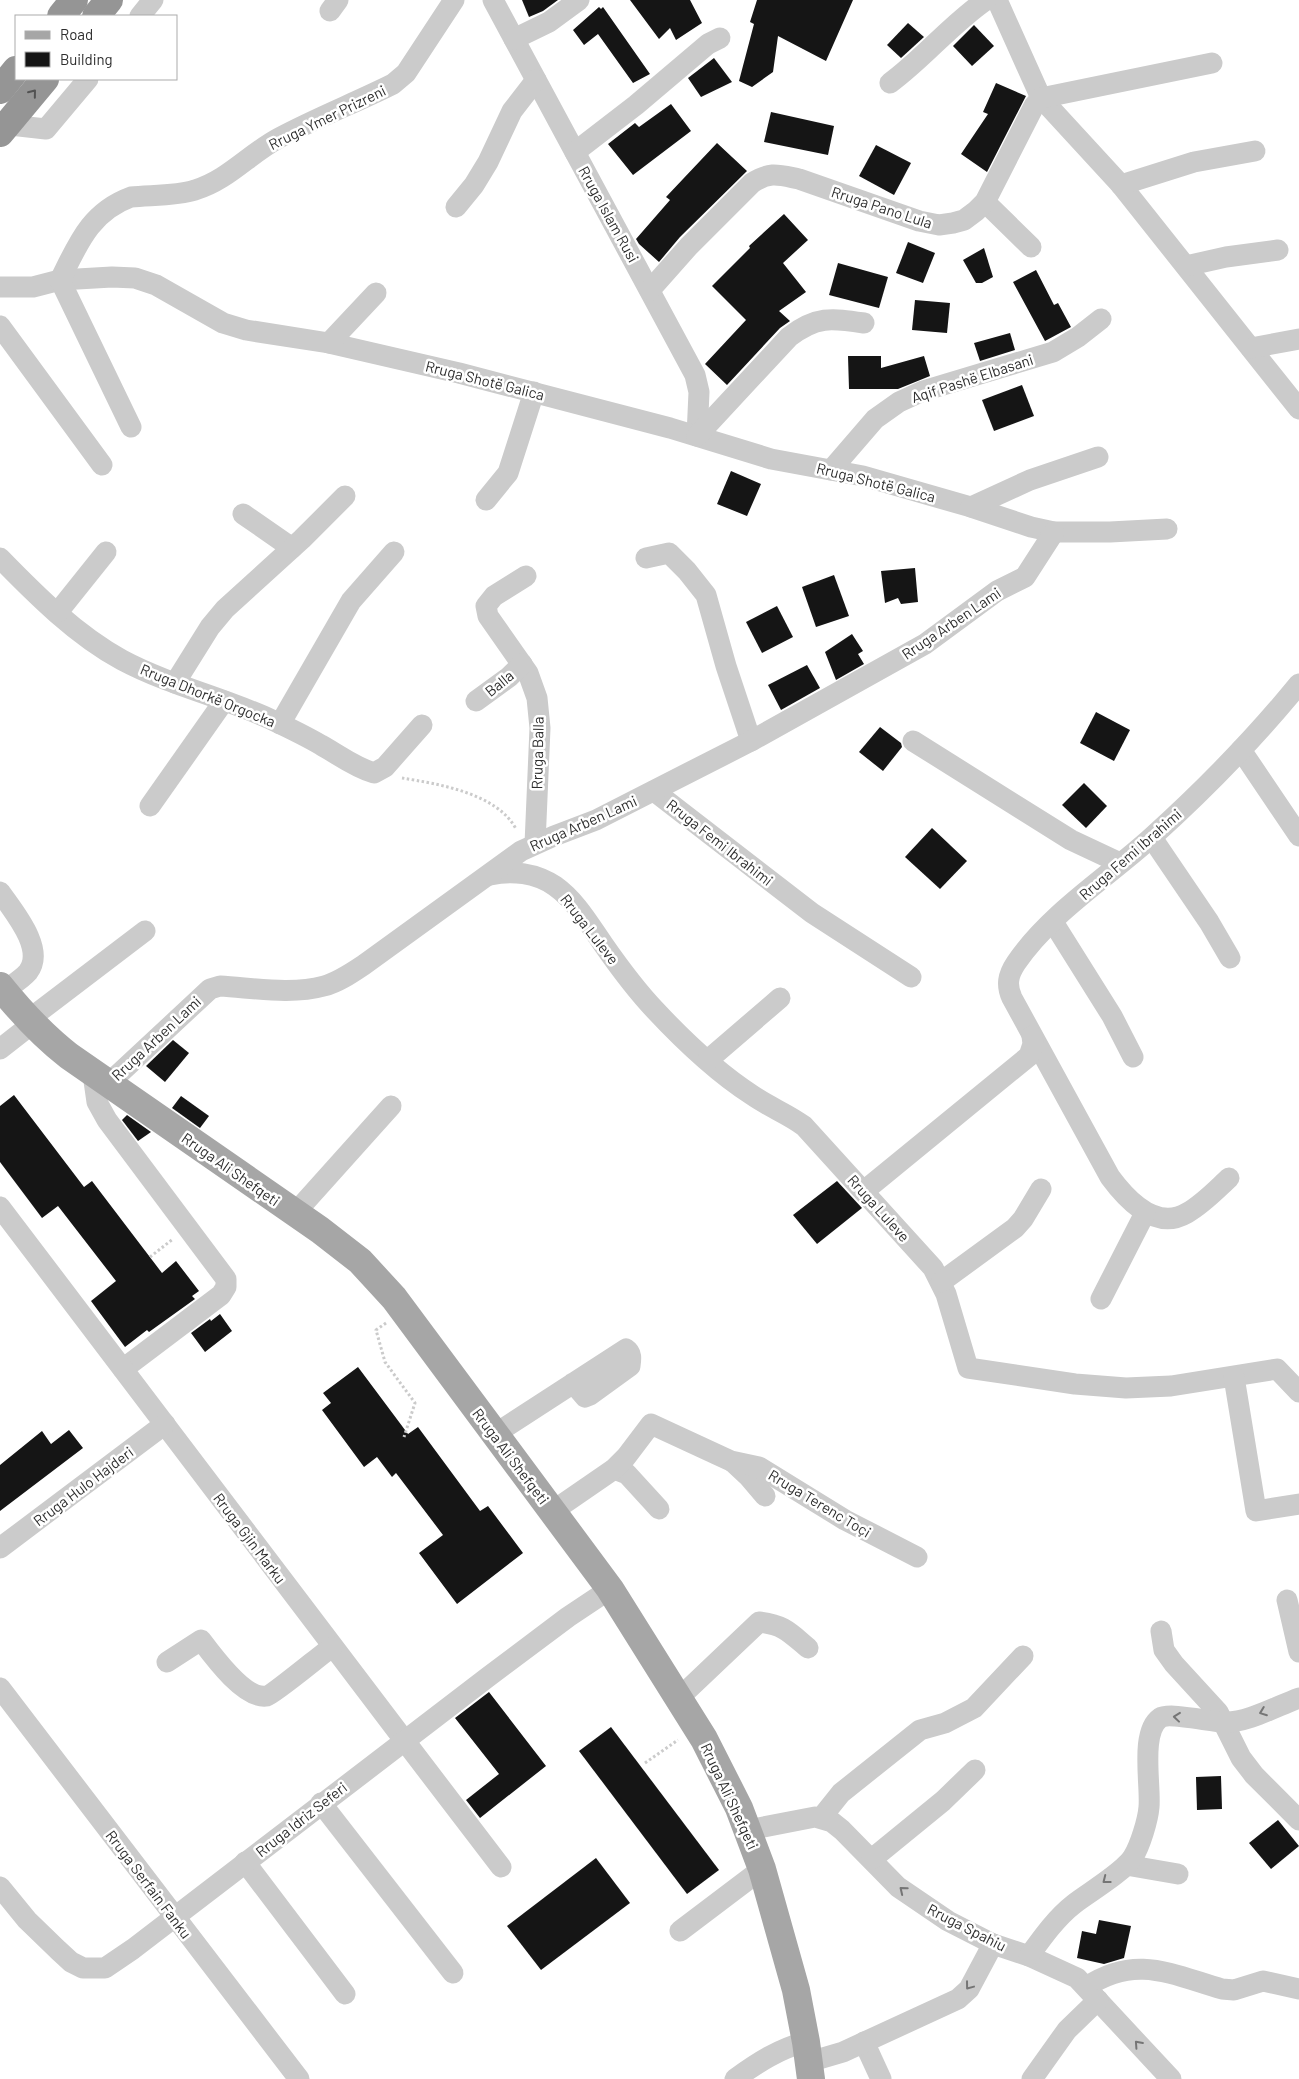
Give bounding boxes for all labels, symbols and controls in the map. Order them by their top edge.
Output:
legend [15,15,178,80]
text: Road [60,25,93,43]
text: Building [60,50,113,68]
street label: Rruga Ymer Prizreni [265,81,389,153]
one-way arrow [28,89,37,98]
street label: Rruga Islam Rusi [575,163,643,265]
street label: Rruga Pano Lula [829,182,935,232]
street label: Aqif Pashë Elbasani [909,350,1035,406]
street label: Rruga Shotë Galica [424,357,546,403]
street label: Rruga Shotë Galica [815,459,937,505]
street label: Rruga Arben Lami [898,583,1004,663]
street label: Rruga Dhorkë Orgocka [138,660,278,730]
street label: Balla [481,666,517,700]
street label: Rruga Balla [527,716,547,790]
street label: Rruga Arben Lami [527,791,639,855]
street label: Rruga Femi Ibrahimi [663,795,777,889]
street label: Rruga Femi Ibrahimi [1075,805,1185,903]
street label: Rruga Luleve [557,890,623,968]
street label: Rruga Arben Lami [108,992,204,1084]
street label: Rruga Ali Shefqeti [179,1128,283,1210]
street label: Rruga Luleve [844,1171,914,1245]
street label: Rruga Ali Shefqeti [469,1404,553,1508]
street label: Rruga Hulo Hajderi [29,1443,137,1529]
street label: Rruga Terenc Toçi [766,1465,874,1541]
street label: Rruga Gjin Marku [210,1489,290,1587]
one-way arrow [1259,1706,1267,1716]
one-way arrow [1172,1712,1180,1723]
street label: Rruga Ali Shefqeti [697,1740,763,1852]
street label: Rruga Idriz Seferi [252,1778,350,1860]
street label: Rruga Serfain Fanku [102,1826,196,1942]
one-way arrow [1102,1874,1112,1883]
one-way arrow [900,1888,909,1896]
street label: Rruga Spahiu [925,1899,1009,1955]
one-way arrow [967,1980,975,1989]
one-way arrow [1134,2040,1143,2049]

